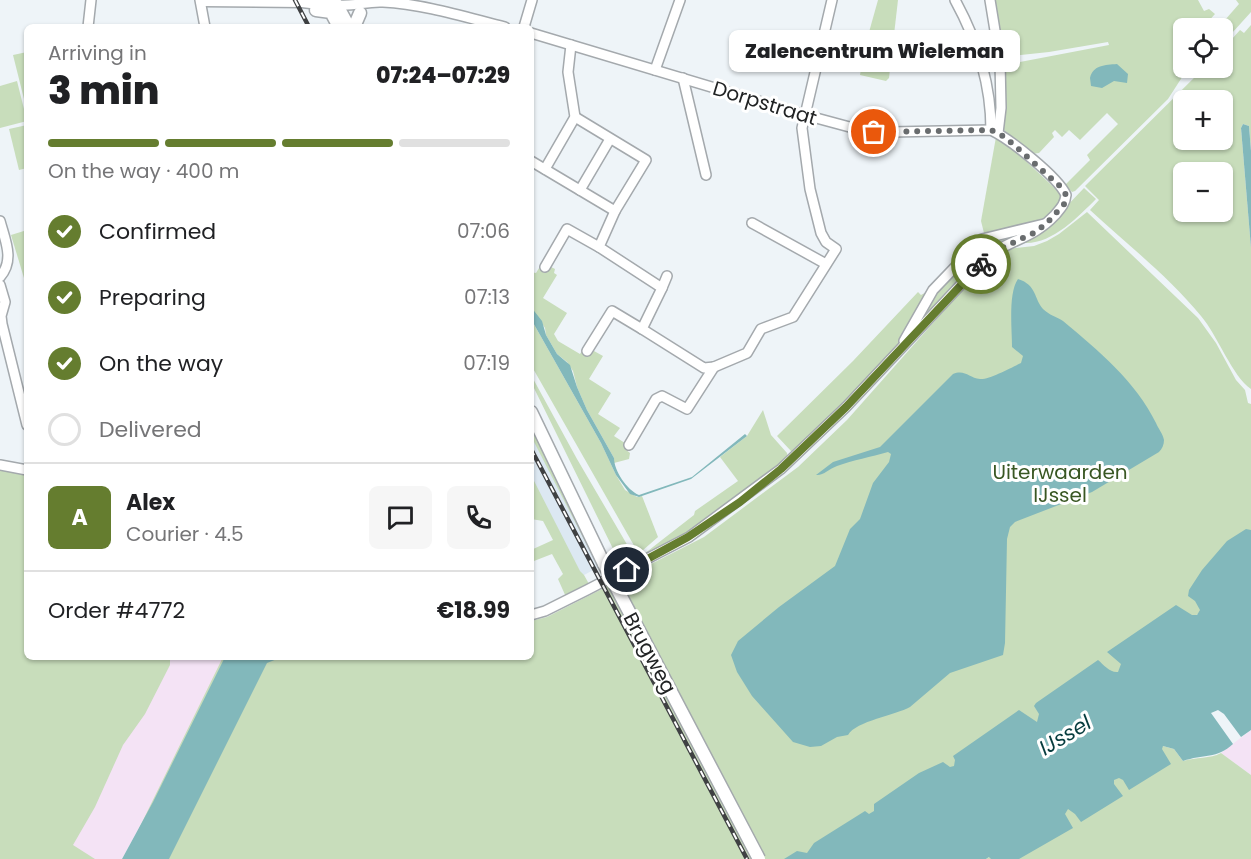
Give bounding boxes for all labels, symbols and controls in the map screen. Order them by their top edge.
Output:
map controls [1173,18,1233,222]
button: locate [1173,18,1233,78]
callout: Zalencentrum Wieleman [728,30,1020,72]
text: Zalencentrum Wieleman [745,37,1004,65]
text: Arriving in [48,39,147,67]
text: 07:24–07:29 [376,60,510,91]
text: 3 min [48,63,160,118]
street label: Dorpstraat [710,74,820,132]
button: + [1173,90,1233,150]
pin [848,106,899,157]
icon: bag [857,115,890,148]
text: On the way · 400 m [48,157,239,185]
button: − [1173,162,1233,222]
icon: check [48,215,81,248]
text: Confirmed [99,216,216,247]
text: 07:06 [457,217,510,245]
courier [951,234,1011,294]
icon: bike [965,248,998,281]
icon: check [48,281,81,314]
text: Preparing [99,282,206,313]
text: 07:13 [464,283,510,311]
icon: check [48,347,81,380]
text: On the way [99,348,223,379]
text: 07:19 [463,349,510,377]
text: Delivered [99,414,202,445]
park label: Uiterwaarden IJssel [992,458,1128,509]
button: chat [369,486,432,549]
button: phone [447,486,510,549]
text: Alex [126,487,175,518]
text: A [71,502,88,533]
text: Courier · 4.5 [126,520,244,548]
pin [601,544,652,595]
icon: home [610,553,643,586]
text: Order #4772 [48,595,185,626]
text: €18.99 [437,595,510,626]
street label: Brugweg [617,607,683,699]
water label: IJssel [1033,708,1097,762]

